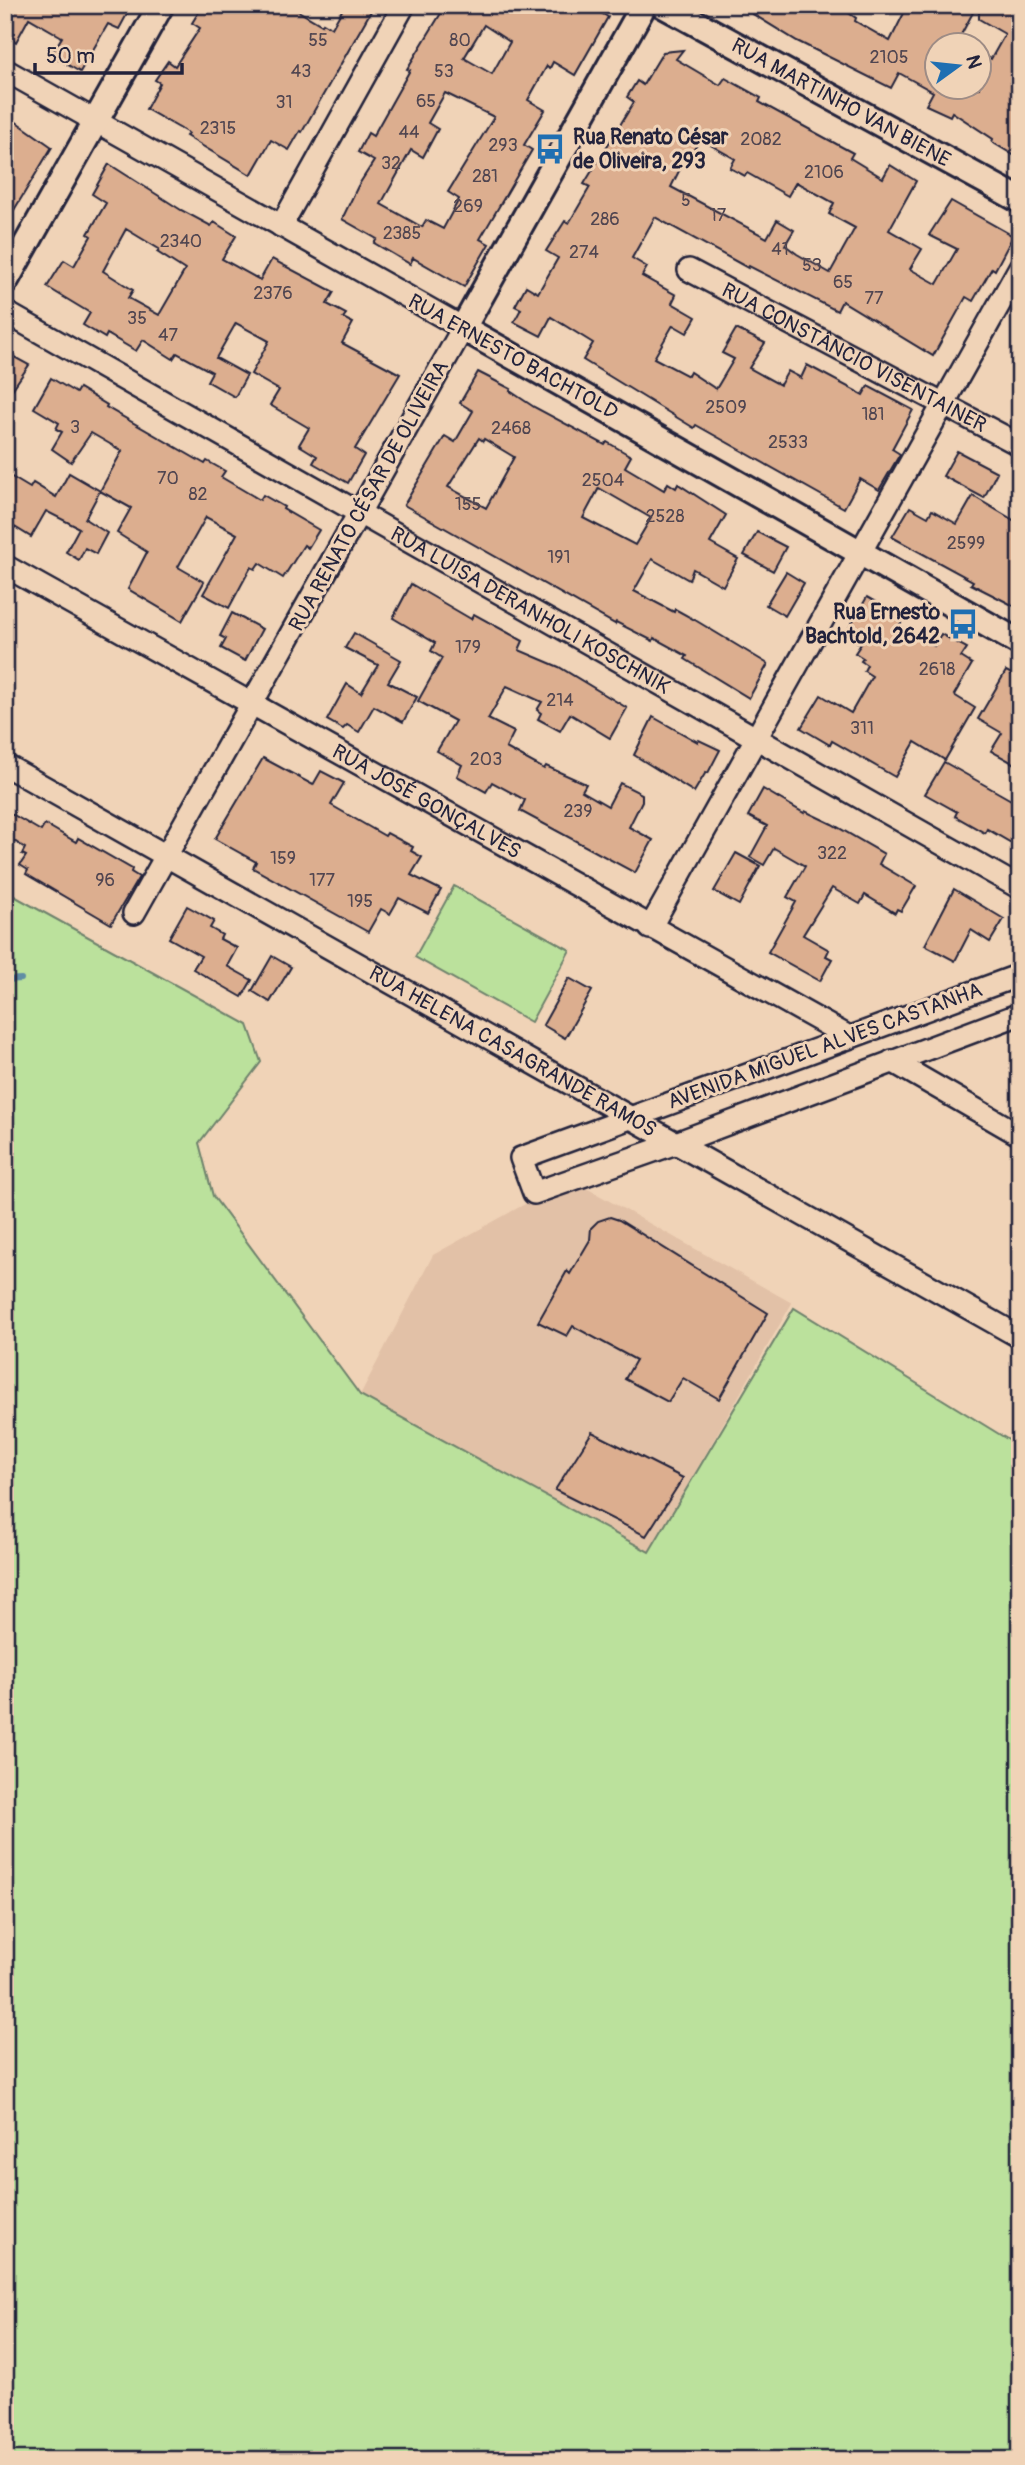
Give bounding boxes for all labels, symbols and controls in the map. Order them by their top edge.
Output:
house number: 55 [308,29,328,52]
house number: 80 [449,29,471,52]
scale bar [35,32,182,76]
street label: RUA MARTINHO VAN BIENE [727,32,956,173]
north arrow [923,32,993,102]
text: 50 m [46,43,95,70]
house number: 2105 [869,46,909,69]
text: N [960,53,987,71]
house number: 43 [291,60,311,83]
house number: 53 [434,60,454,83]
house number: 65 [416,90,436,113]
house number: 31 [275,91,293,114]
house number: 2315 [200,117,236,140]
house number: 44 [399,121,420,144]
place label: Rua Renato César de Oliveira, 293 [573,124,729,175]
house number: 2082 [740,128,782,151]
bus stop icon: Rua Renato César de Oliveira, 293 [533,132,567,166]
house number: 293 [488,134,518,157]
house number: 32 [381,152,401,175]
house number: 2106 [804,161,844,184]
house number: 281 [472,165,498,188]
house number: 5 [681,189,691,212]
house number: 269 [453,195,483,218]
house number: 17 [710,204,727,227]
house number: 286 [590,208,620,231]
house number: 2385 [383,222,421,245]
house number: 2340 [160,230,202,253]
house number: 41 [771,238,789,261]
house number: 274 [569,241,600,264]
house number: 53 [802,254,822,277]
house number: 65 [833,271,853,294]
street label: RUA CONSTÂNCIO VISENTAINER [717,276,991,438]
house number: 2376 [253,282,293,305]
house number: 77 [864,287,884,310]
street label: RUA ERNESTO BACHTOLD [403,288,623,426]
house number: 35 [127,307,147,330]
house number: 47 [158,324,178,347]
street label: RUA RENATO CÉSAR DE OLIVEIRA [283,356,455,636]
house number: 2509 [705,396,747,419]
house number: 181 [861,403,885,426]
house number: 3 [70,416,80,439]
house number: 2468 [491,417,531,440]
house number: 2533 [768,431,808,454]
house number: 70 [157,467,179,490]
house number: 2504 [582,469,625,492]
house number: 82 [188,483,208,506]
house number: 155 [455,493,481,516]
house number: 2528 [646,505,684,528]
street label: RUA LUÍSA DERANHOLI KOSCHNIK [386,520,675,700]
house number: 2599 [947,532,985,555]
house number: 191 [547,546,571,569]
place label: Rua Ernesto Bachtold, 2642 [805,599,941,650]
bus stop icon: Rua Ernesto Bachtold, 2642 [946,607,980,641]
house number: 179 [455,636,481,659]
house number: 2618 [919,658,955,681]
house number: 214 [546,689,574,712]
house number: 311 [850,717,874,740]
street label: RUA JOSÉ GONÇALVES [328,738,526,865]
house number: 203 [470,748,502,771]
house number: 239 [564,800,592,823]
house number: 322 [817,842,847,865]
house number: 159 [270,847,296,870]
house number: 96 [95,869,115,892]
house number: 177 [309,869,336,892]
house number: 195 [347,890,373,913]
street label: RUA HELENA CASAGRANDE RAMOS [364,960,661,1143]
street label: AVENIDA MIGUEL ALVES CASTANHA [664,976,986,1116]

